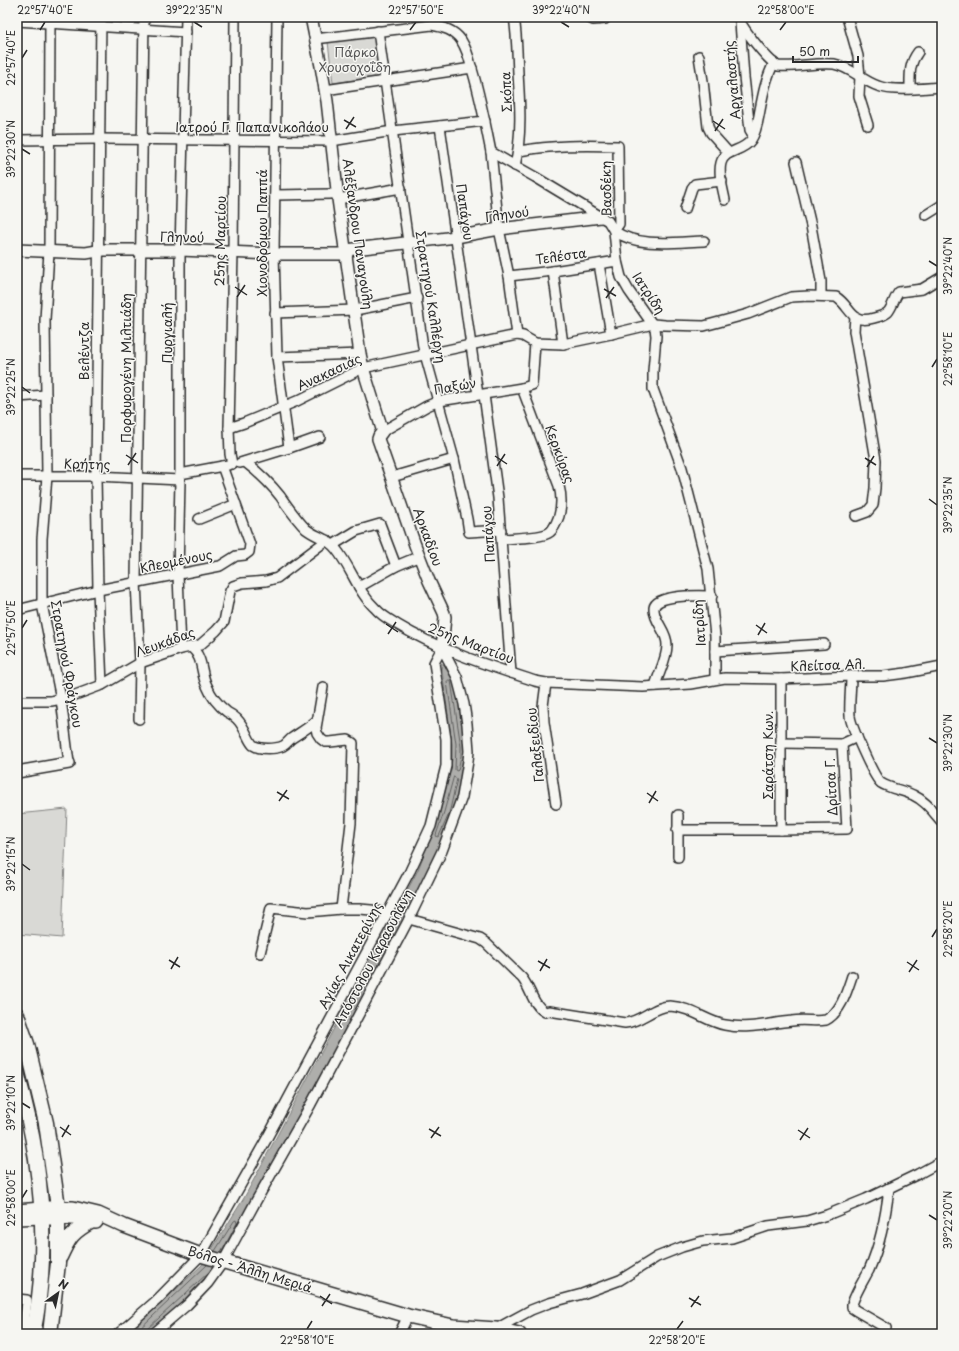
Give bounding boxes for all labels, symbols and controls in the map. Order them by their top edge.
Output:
text: 22°57'40"E [17,2,73,17]
text: 39°22'35"N [165,2,223,17]
text: 22°57'50"E [388,2,444,17]
text: 39°22'40"N [532,2,590,17]
text: 22°58'00"E [757,2,815,17]
text: 22°57'40"E [3,30,18,86]
scale bar [793,38,858,64]
street label: Αργαλαστής [719,39,744,120]
park label: Πάρκο Χρυσοχοΐδη [319,42,391,76]
text: 50 m [799,42,830,60]
street label: Σκόπα [495,71,516,113]
street label: Ιατρού Γ. Παπανικολάου [175,117,329,136]
text: 39°22'30"N [3,120,18,178]
street label: Αλέξανδρου Παναγούλη [339,157,378,311]
street label: Βασδέκη [596,161,615,217]
street label: Χιονοδρόμου Παππά [252,169,271,297]
street label: Παπάγου [452,182,479,241]
street label: 25ης Μαρτίου [209,195,230,287]
street label: Γληνού [484,201,530,226]
street label: Γληνού [160,227,204,246]
street label: Στρατηγού Καλλέργη [412,229,451,364]
text: 39°22'40"N [940,237,955,295]
street label: Τελέστα [534,242,588,268]
street label: Ιατρίδη [628,268,670,318]
street label: Πορφυρογένη Μιλτιάδη [116,293,135,443]
street label: Πυργιαλή [157,302,176,364]
street label: Βελέντζα [74,321,93,380]
text: 22°58'10"E [940,332,955,386]
street label: Ανακασιάς [294,348,364,395]
text: 39°22'25"N [3,358,18,416]
street label: Παξών [432,372,478,399]
street label: Κερκύρας [541,422,580,486]
street label: Κρήτης [63,454,111,473]
text: 39°22'35"N [940,476,955,534]
street label: Αρκαδίου [409,505,448,569]
street label: Παπάγου [476,505,499,563]
street label: Κλεομένους [138,544,214,577]
street label: Στρατηγού Φράγκου [47,599,88,729]
street label: Ιατρίδη [687,599,710,647]
text: 22°57'50"E [3,600,18,656]
street label: 25ης Μαρτίου [425,617,517,668]
street label: Λευκάδας [132,622,198,661]
street label: Κλείτσα Αλ. [790,654,866,675]
street label: Γαλαξειδίου [521,707,548,783]
street label: Σαράτση Κων. [758,711,777,799]
text: 39°22'30"N [940,714,955,772]
street label: Δρίτσα Γ. [819,758,842,817]
text: 39°22'15"N [3,836,18,892]
street label: Απόστολου Καραουλάνη [328,885,417,1030]
street label: Αγίας Αικατερίνης [313,897,386,1012]
text: 22°58'20"E [940,900,955,958]
text: 39°22'10"N [3,1075,18,1131]
text: 22°58'00"E [3,1169,18,1227]
text: 39°22'20"N [940,1191,955,1249]
street label: Βόλος - Άλλη Μεριά [186,1241,315,1297]
north arrow [38,1273,78,1313]
text: N [55,1275,72,1294]
text: 22°58'10"E [280,1332,334,1347]
text: 22°58'20"E [648,1332,706,1347]

